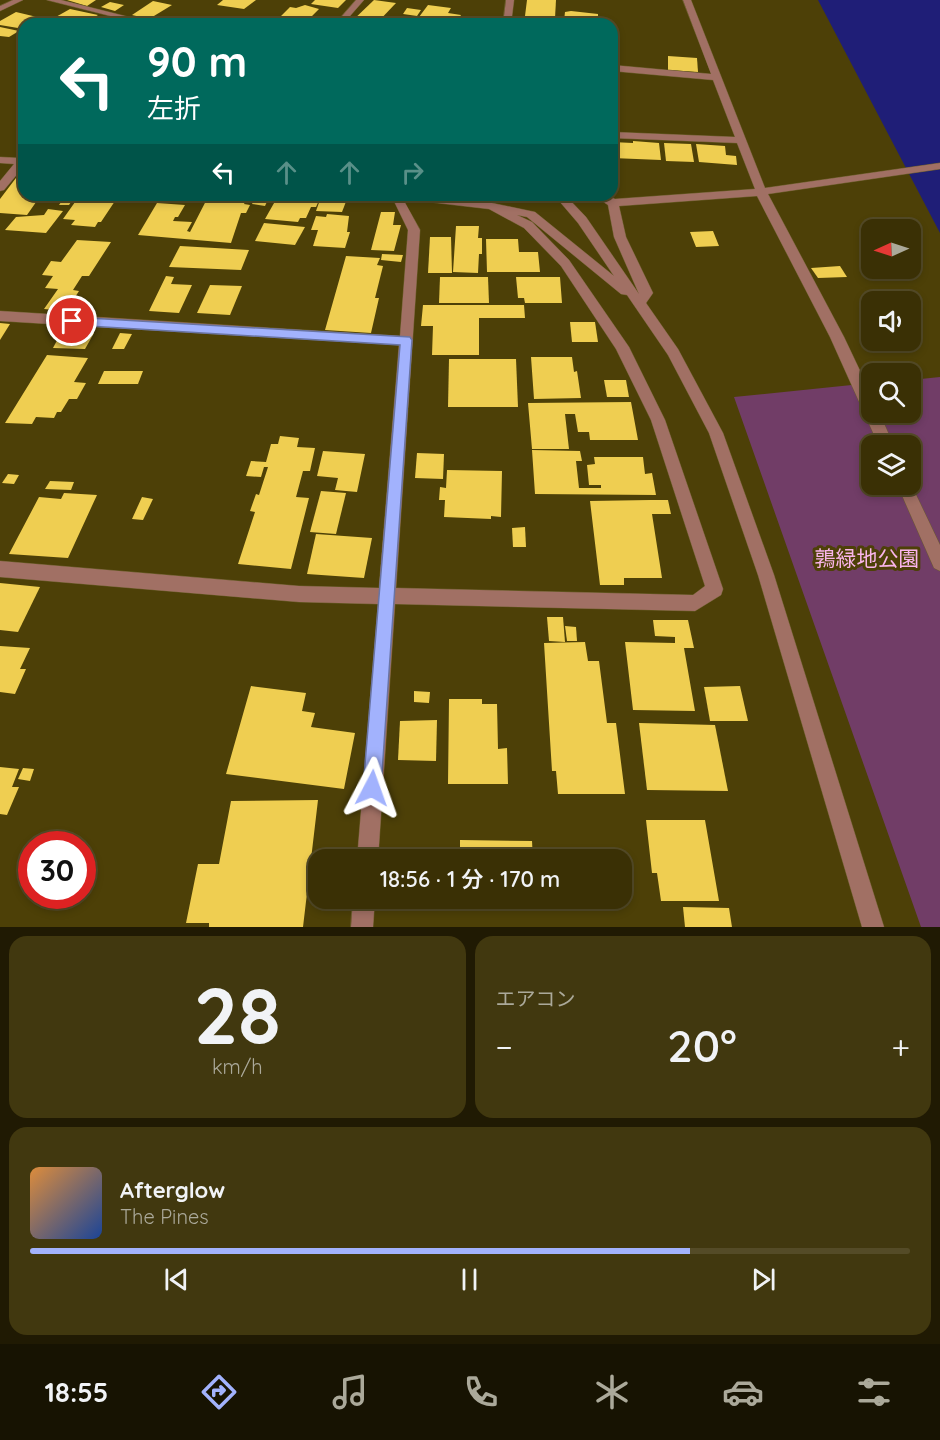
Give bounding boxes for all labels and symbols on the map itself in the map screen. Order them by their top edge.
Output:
north arrow [861,219,921,279]
pin [46,295,97,346]
park label: 鶉緑地公園 [815,545,920,571]
position arrow [340,756,404,820]
speed limit sign: 30 [18,831,96,909]

